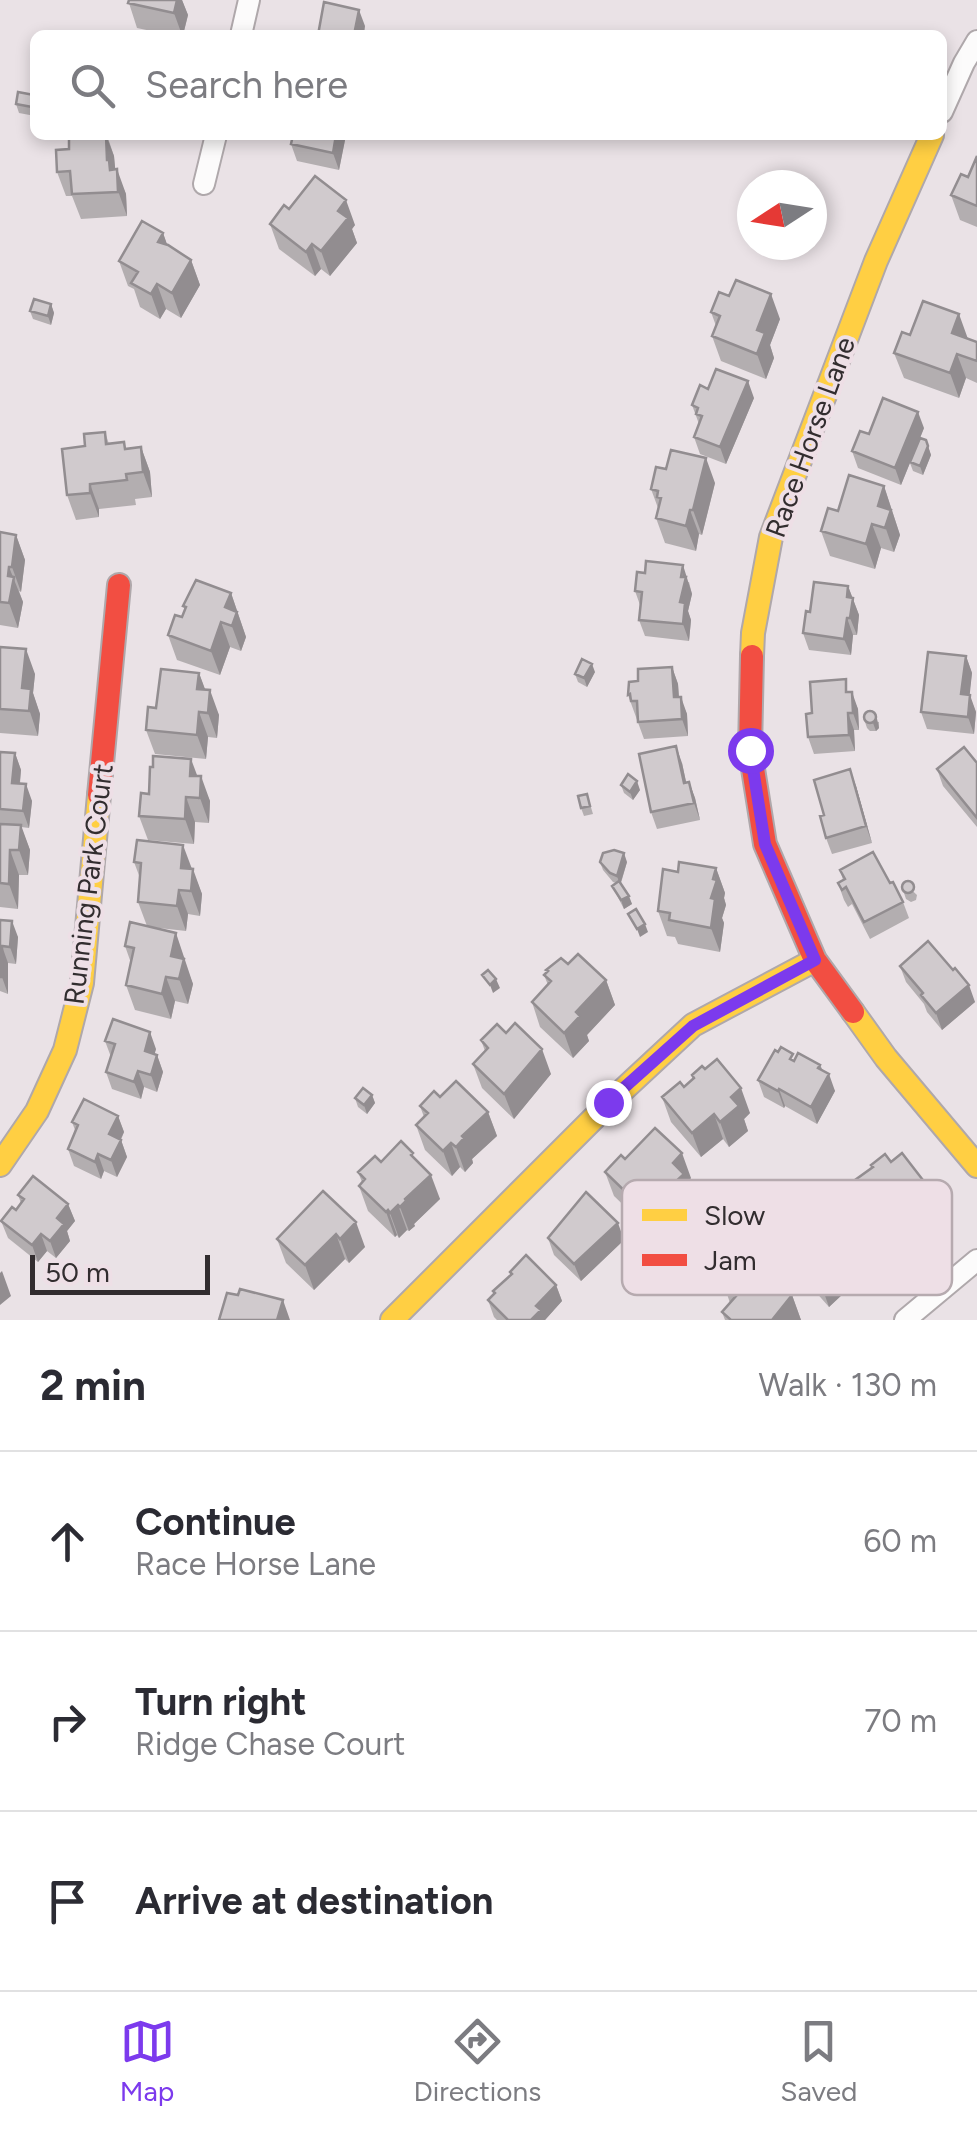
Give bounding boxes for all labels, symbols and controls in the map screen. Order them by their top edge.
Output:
search box [30,30,947,140]
icon: search [65,58,120,113]
text: Search here [145,62,348,108]
north arrow [737,170,827,260]
street label: Race Horse Lane [758,332,862,542]
route start [728,728,774,774]
street label: Running Park Court [56,762,120,1006]
route end [586,1080,632,1126]
legend [622,1180,952,1295]
text: Slow [704,1198,765,1232]
text: Jam [704,1243,757,1277]
scale bar [30,1250,210,1294]
text: 50 m [45,1255,110,1289]
text: 2 min [40,1360,146,1411]
text: Walk · 130 m [758,1366,937,1404]
text: Continue [135,1499,296,1545]
icon: ahead [40,1514,95,1569]
text: 60 m [863,1522,937,1560]
text: Race Horse Lane [135,1545,376,1583]
text: Turn right [135,1679,307,1725]
icon: right [40,1694,95,1749]
text: 70 m [864,1702,937,1740]
text: Ridge Chase Court [135,1725,405,1763]
icon: arrive [40,1874,95,1929]
text: Arrive at destination [135,1878,493,1924]
tab: Map [120,2014,175,2108]
tab: Directions [414,2014,541,2108]
tab: Saved [780,2014,857,2108]

